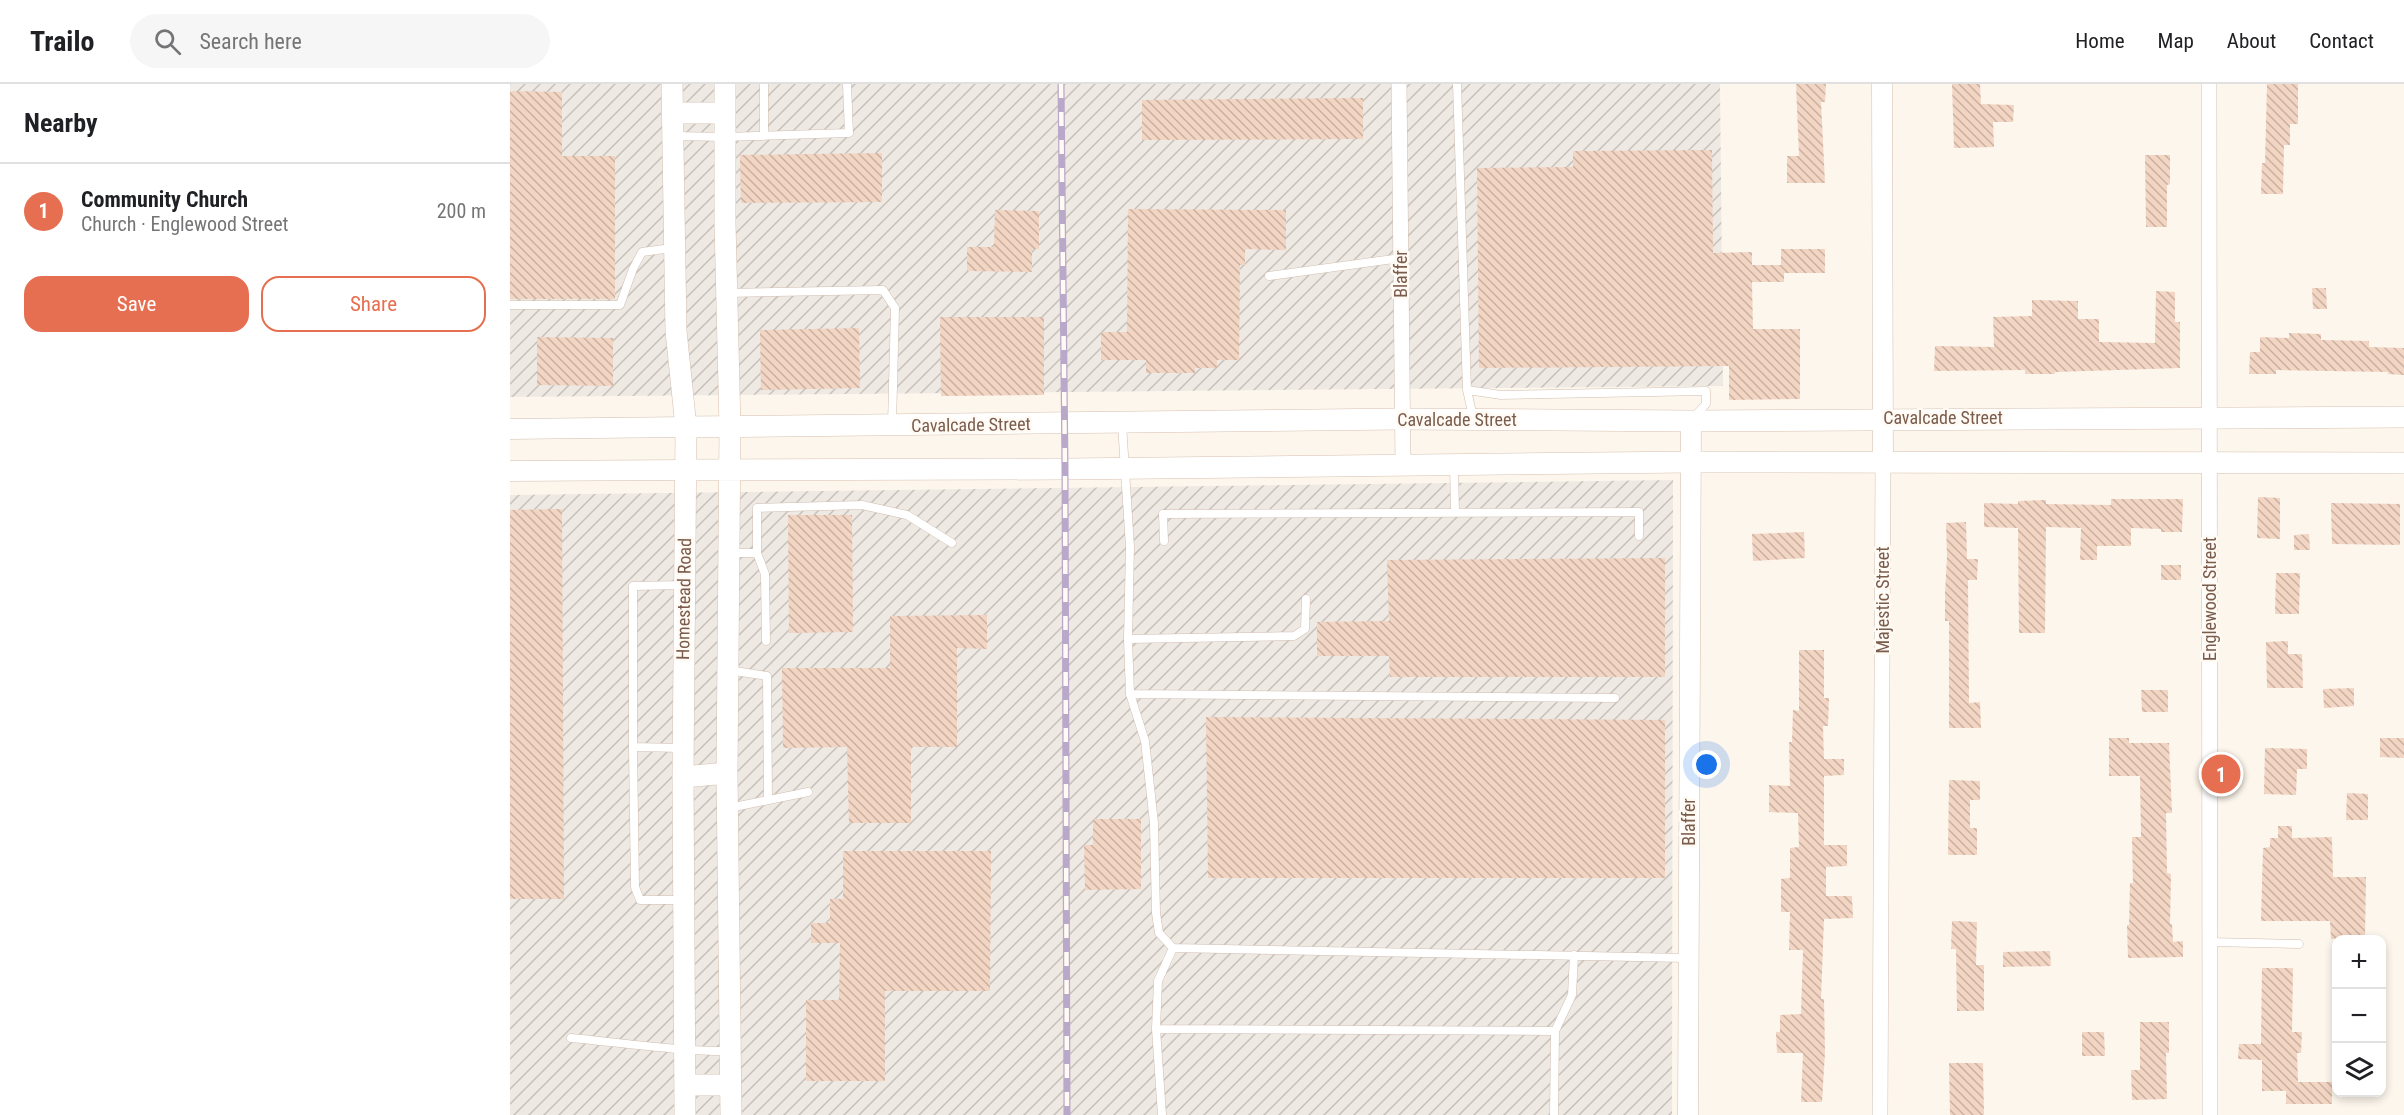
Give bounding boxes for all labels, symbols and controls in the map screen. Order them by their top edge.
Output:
search box [130,14,550,68]
text: Trailo [30,25,94,58]
icon: search [151,25,184,58]
text: Search here [199,29,302,54]
text: Home [2075,29,2125,53]
text: Map [2158,29,2194,53]
text: About [2227,29,2276,53]
text: Contact [2309,29,2374,53]
text: Nearby [24,108,98,138]
text: Community Church [81,187,248,212]
text: 1 [38,199,49,223]
text: 200 m [437,199,486,223]
text: Church · Englewood Street [81,212,288,236]
street label: Blaffer [1390,250,1411,298]
button: Save [24,276,249,332]
button: Share [261,276,486,332]
street label: Cavalcade Street [1883,407,2003,428]
street label: Cavalcade Street [1397,409,1517,430]
street label: Cavalcade Street [911,413,1031,436]
street label: Englewood Street [2199,537,2220,661]
street label: Homestead Road [672,538,695,660]
street label: Majestic Street [1872,547,1893,653]
your location [1692,750,1721,779]
pin: 1 [2202,752,2240,796]
street label: Blaffer [1678,798,1699,846]
map controls [2332,935,2386,1097]
button: + [2332,935,2386,989]
button: − [2332,989,2386,1043]
button: layers [2332,1043,2386,1097]

